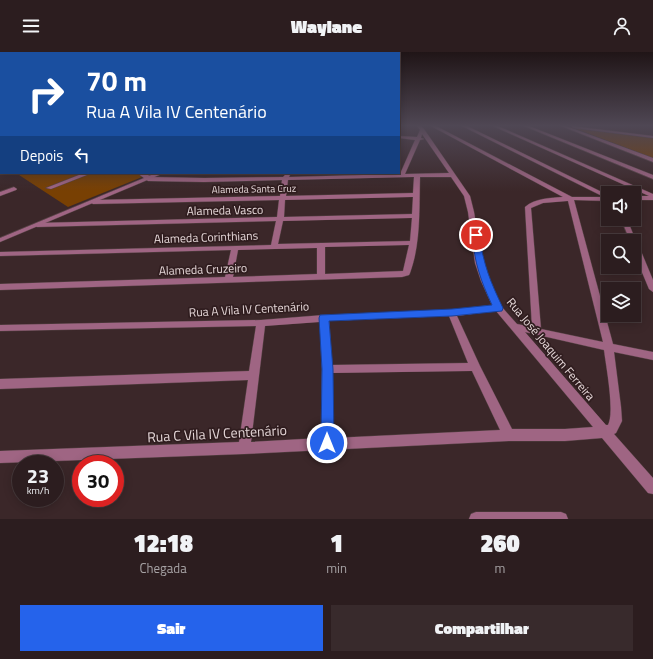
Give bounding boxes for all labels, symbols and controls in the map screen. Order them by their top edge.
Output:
text: Waylane [291,13,362,40]
icon: menu [20,15,42,37]
icon: person [611,15,633,37]
text: 70 m [86,59,147,102]
icon: right [20,68,72,120]
text: Rua A Vila IV Centenário [86,98,267,125]
text: Depois [20,144,63,167]
icon: left [71,144,93,166]
street label: Alameda Santa Cruz [212,181,297,197]
map controls [601,186,641,322]
button: sound [601,186,641,226]
street label: Alameda Vasco [186,200,264,220]
pin [459,218,493,252]
icon: arrive [465,224,487,246]
street label: Alameda Corinthians [154,226,259,248]
button: search [601,234,641,274]
street label: Alameda Cruzeiro [158,258,248,280]
button: layers [601,282,641,322]
street label: Rua José Joaquim Ferreira [502,293,600,405]
street label: Rua A Vila IV Centenário [188,296,310,322]
street label: Rua C Vila IV Centenário [147,419,287,447]
position arrow [306,422,348,464]
speed limit sign: 30 [72,455,124,507]
text: 23 [27,460,49,491]
text: km/h [27,483,49,498]
text: 12:18 [133,525,193,561]
text: 1 [330,525,343,561]
text: 260 [480,525,520,561]
text: Chegada [139,558,187,578]
text: min [326,558,347,578]
text: m [494,558,505,578]
button: Sair [20,605,323,651]
button: Compartilhar [331,605,633,651]

